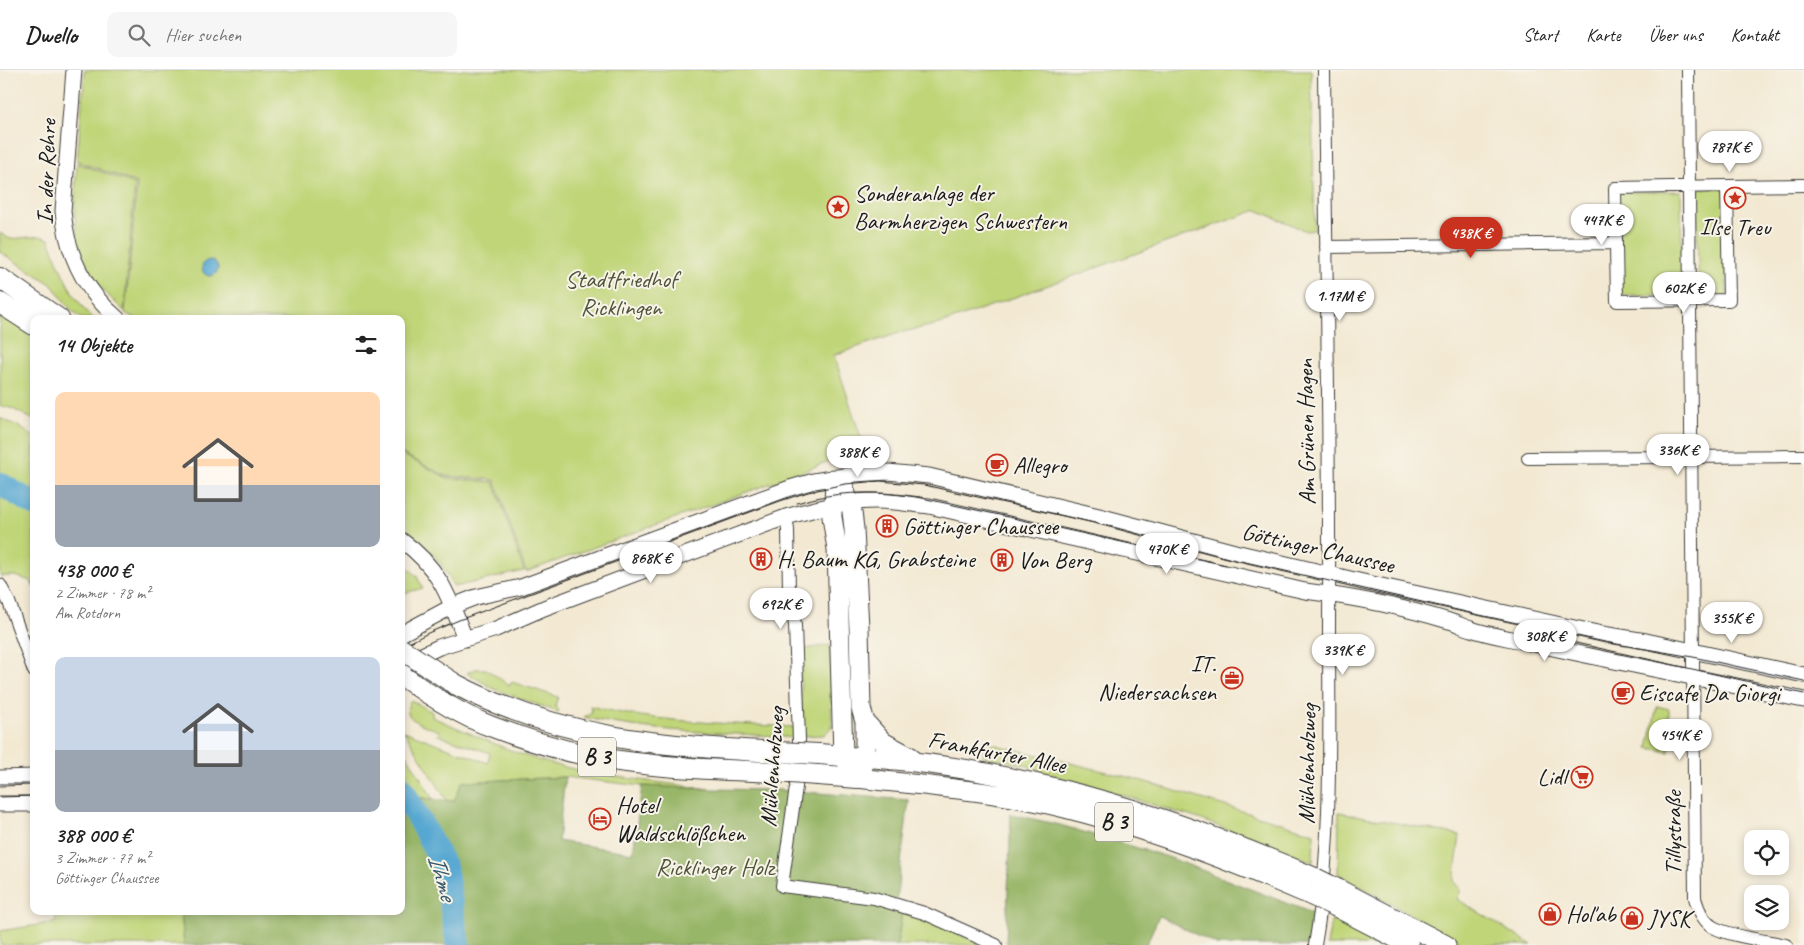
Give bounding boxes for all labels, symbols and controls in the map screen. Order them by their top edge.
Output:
search box [107,12,457,57]
text: Dwello [25,20,77,50]
icon: search [125,21,153,49]
text: Hier suchen [165,23,241,47]
text: Start [1523,24,1558,46]
text: Karte [1586,24,1621,46]
text: Über uns [1649,24,1703,46]
text: Kontakt [1731,24,1779,46]
street label: In der Rehre [29,116,63,225]
pin: 787K € [1689,131,1771,173]
text: 787K € [1710,137,1750,157]
place label: Sonderanlage der Barmherzigen Schwestern [854,178,1067,236]
place icon: Ilse Treu [1723,186,1747,210]
place icon: Sonderanlage der Barmherzigen Schwestern [826,195,850,219]
pin: 447K € [1561,204,1643,246]
text: 447K € [1582,210,1622,230]
place label: Ilse Treu [1699,212,1773,242]
pin: 438K € [1430,216,1512,259]
text: 438K € [1451,223,1491,243]
park label: Stadtfriedhof Ricklingen [565,264,682,322]
pin: 602K € [1643,272,1725,314]
text: 602K € [1663,278,1705,298]
pin: 1.17M € [1294,280,1386,322]
text: 1.17M € [1316,286,1364,306]
icon: filters [352,331,380,359]
text: 14 Objekte [55,332,132,358]
street label: Am Grünen Hagen [1290,358,1322,505]
icon: home [173,425,263,515]
pin: 336K € [1637,434,1719,476]
pin: 388K € [817,436,899,478]
text: 336K € [1657,440,1699,460]
text: 388K € [838,442,878,462]
place label: Allegro [1013,450,1069,480]
cafe icon: Allegro [985,453,1009,477]
place label: Göttinger Chaussee [903,511,1060,541]
building icon: Göttinger Chaussee [875,514,899,538]
street label: Göttinger Chaussee [1239,516,1399,581]
pin: 470K € [1126,532,1208,575]
text: 470K € [1147,539,1187,559]
pin: 868K € [610,542,692,584]
place label: H. Baum KG, Grabsteine [777,544,977,574]
place label: Von Berg [1018,545,1093,575]
building icon: H. Baum KG, Grabsteine [749,547,773,571]
text: 868K € [630,548,672,568]
building icon: Von Berg [990,548,1014,572]
text: 438 000 € [55,557,131,583]
text: 2 Zimmer · 78 m² [55,583,150,603]
pin: 692K € [740,588,822,630]
text: 692K € [761,594,801,614]
pin: 355K € [1691,602,1773,644]
text: Am Rotdorn [55,603,120,623]
text: 355K € [1712,608,1752,628]
pin: 308K € [1504,620,1586,662]
text: 308K € [1525,626,1565,646]
pin: 339K € [1302,634,1384,676]
text: 339K € [1323,640,1363,660]
place label: IT. Niedersachsen [1098,649,1217,707]
office icon: IT. Niedersachsen [1220,666,1244,690]
place label: Eiscafe Da Giorgi [1639,678,1782,708]
cafe icon: Eiscafe Da Giorgi [1611,681,1635,705]
icon: home [173,690,263,780]
street label: Mühlenholzweg [1291,701,1323,824]
street label: Mühlenholzweg [753,704,791,828]
pin: 454K € [1639,718,1721,761]
street label: Frankfurter Allee [926,724,1071,780]
text: 454K € [1660,725,1700,745]
road number: B 3 [578,738,616,776]
place label: Lidl [1538,762,1570,792]
supermarket icon: Lidl [1570,765,1594,789]
street label: Tillystraße [1658,789,1688,875]
place label: Hotel Waldschlößchen [616,790,746,848]
road number: B 3 [1095,802,1133,842]
hotel icon: Hotel Waldschlößchen [588,807,612,831]
text: 388 000 € [55,822,131,848]
map controls [1744,830,1789,930]
button: locate [1744,830,1789,875]
text: 3 Zimmer · 77 m² [55,848,150,868]
water label: Ihme [420,850,465,907]
park label: Ricklinger Holz [656,852,777,882]
text: Göttinger Chaussee [55,868,158,888]
button: layers [1744,885,1789,930]
place label: Hol'ab [1566,899,1617,929]
shop icon: Hol'ab [1538,902,1562,926]
place label: JYSK [1647,903,1696,933]
shop icon: JYSK [1620,906,1644,930]

